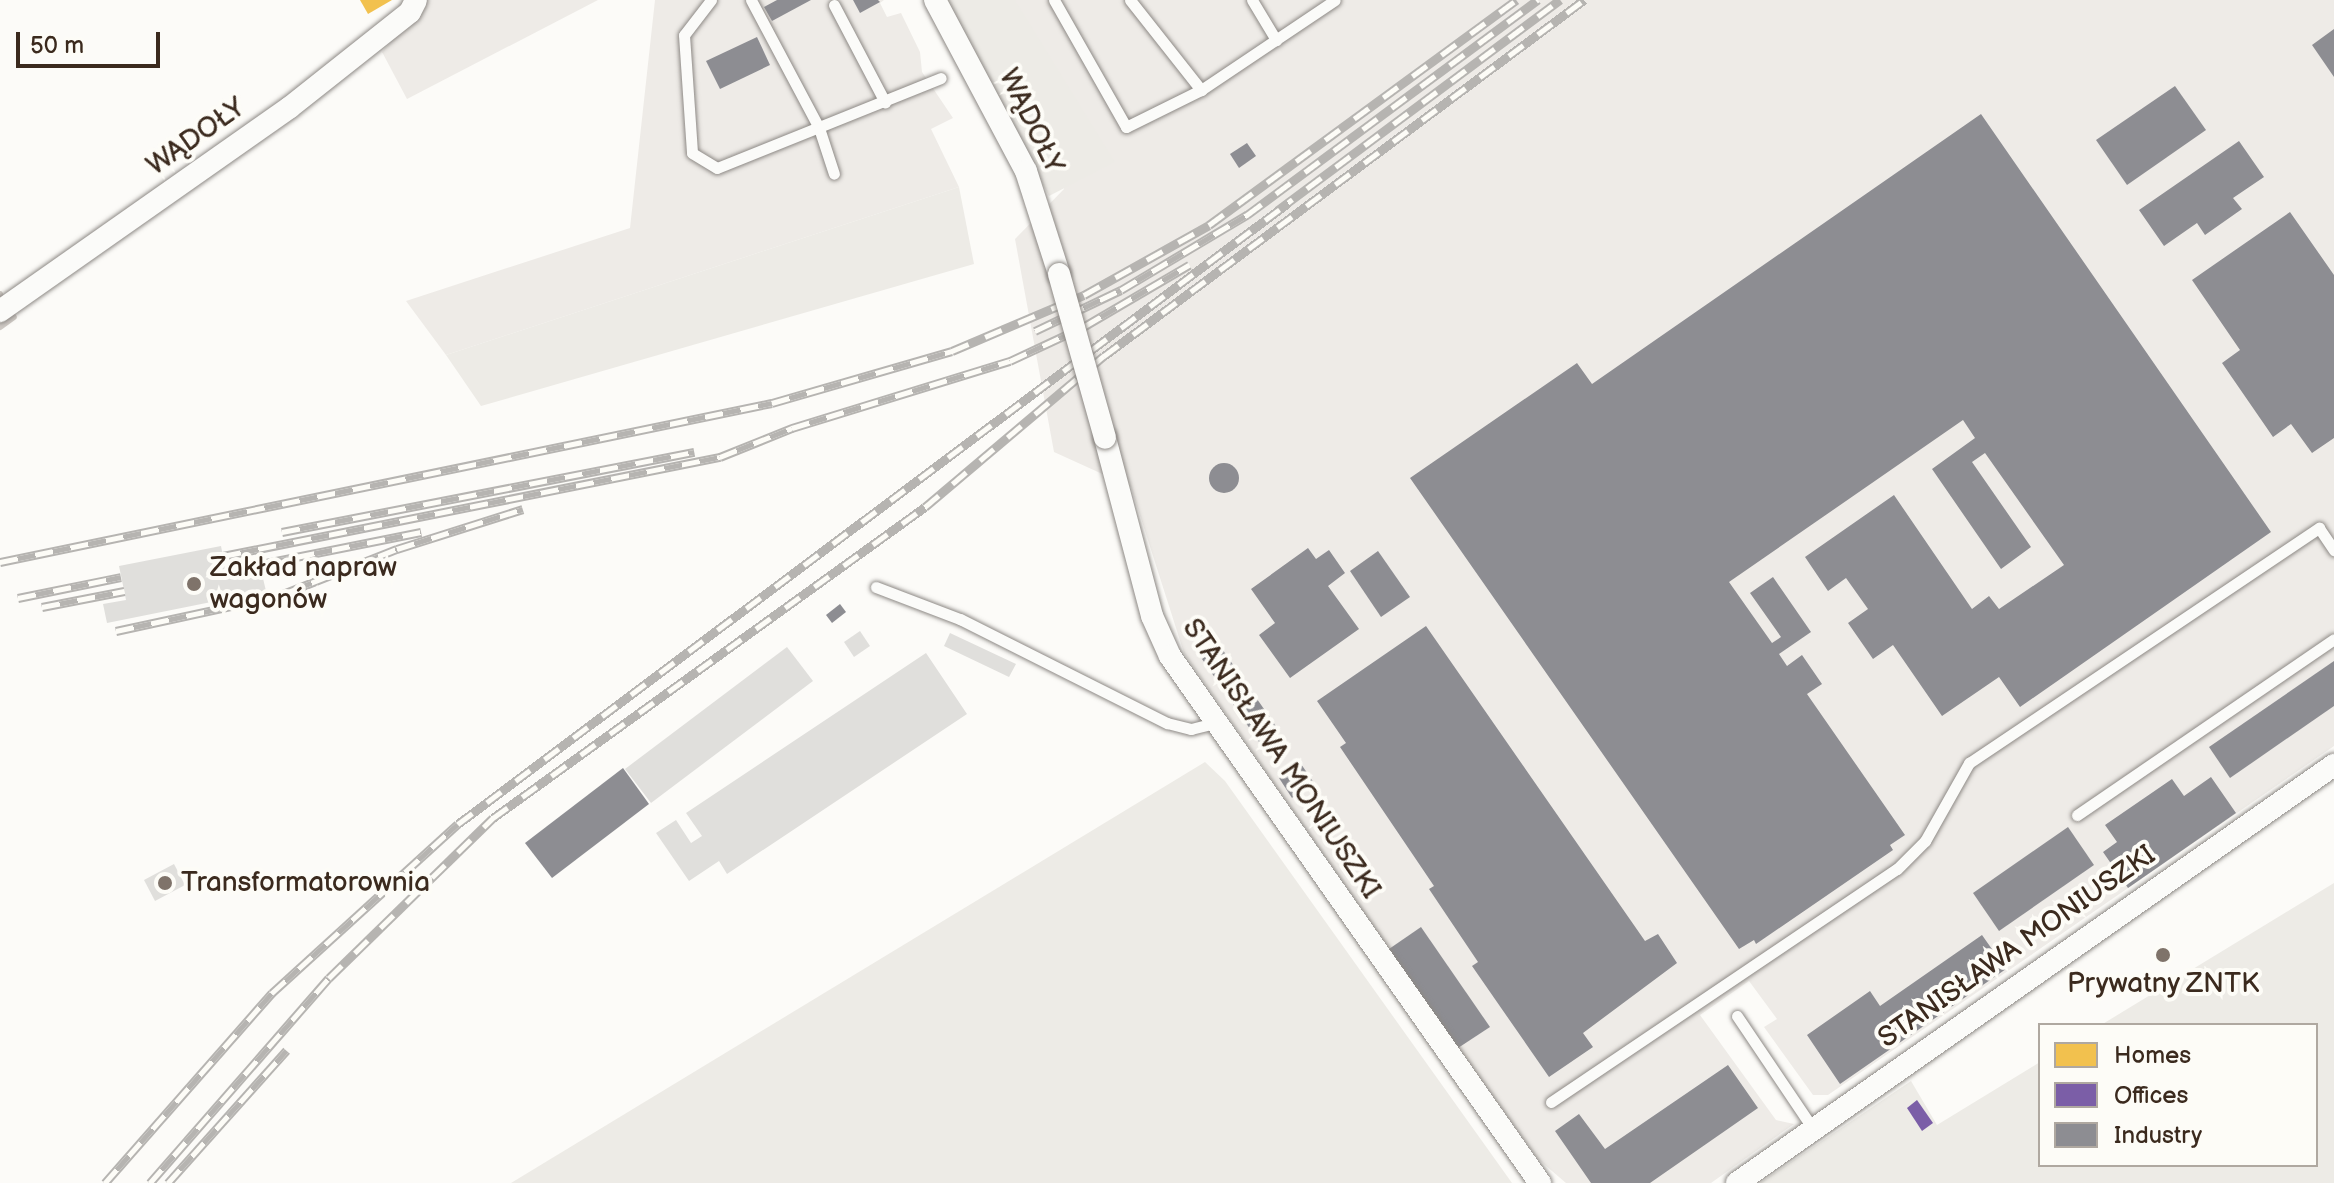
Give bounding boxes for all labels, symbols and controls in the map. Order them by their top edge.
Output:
scale bar [20,16,164,66]
text: 50 m [30,31,84,60]
street label: WĄDOŁY [991,63,1071,179]
street label: WĄDOŁY [140,91,252,183]
place label: Zakład napraw wagonów [210,551,397,617]
marker: Zakład napraw wagonów [185,575,203,593]
street label: STANISŁAWA MONIUSZKI [1175,613,1387,905]
street label: STANISŁAWA MONIUSZKI [1872,838,2162,1056]
place label: Transformatorownia [181,866,430,900]
marker: Transformatorownia [156,874,174,892]
marker: Prywatny ZNTK [2154,946,2172,964]
place label: Prywatny ZNTK [2066,967,2260,1001]
legend [2038,1023,2318,1167]
text: Homes [2114,1041,2191,1070]
text: Offices [2114,1081,2188,1110]
text: Industry [2114,1121,2202,1150]

